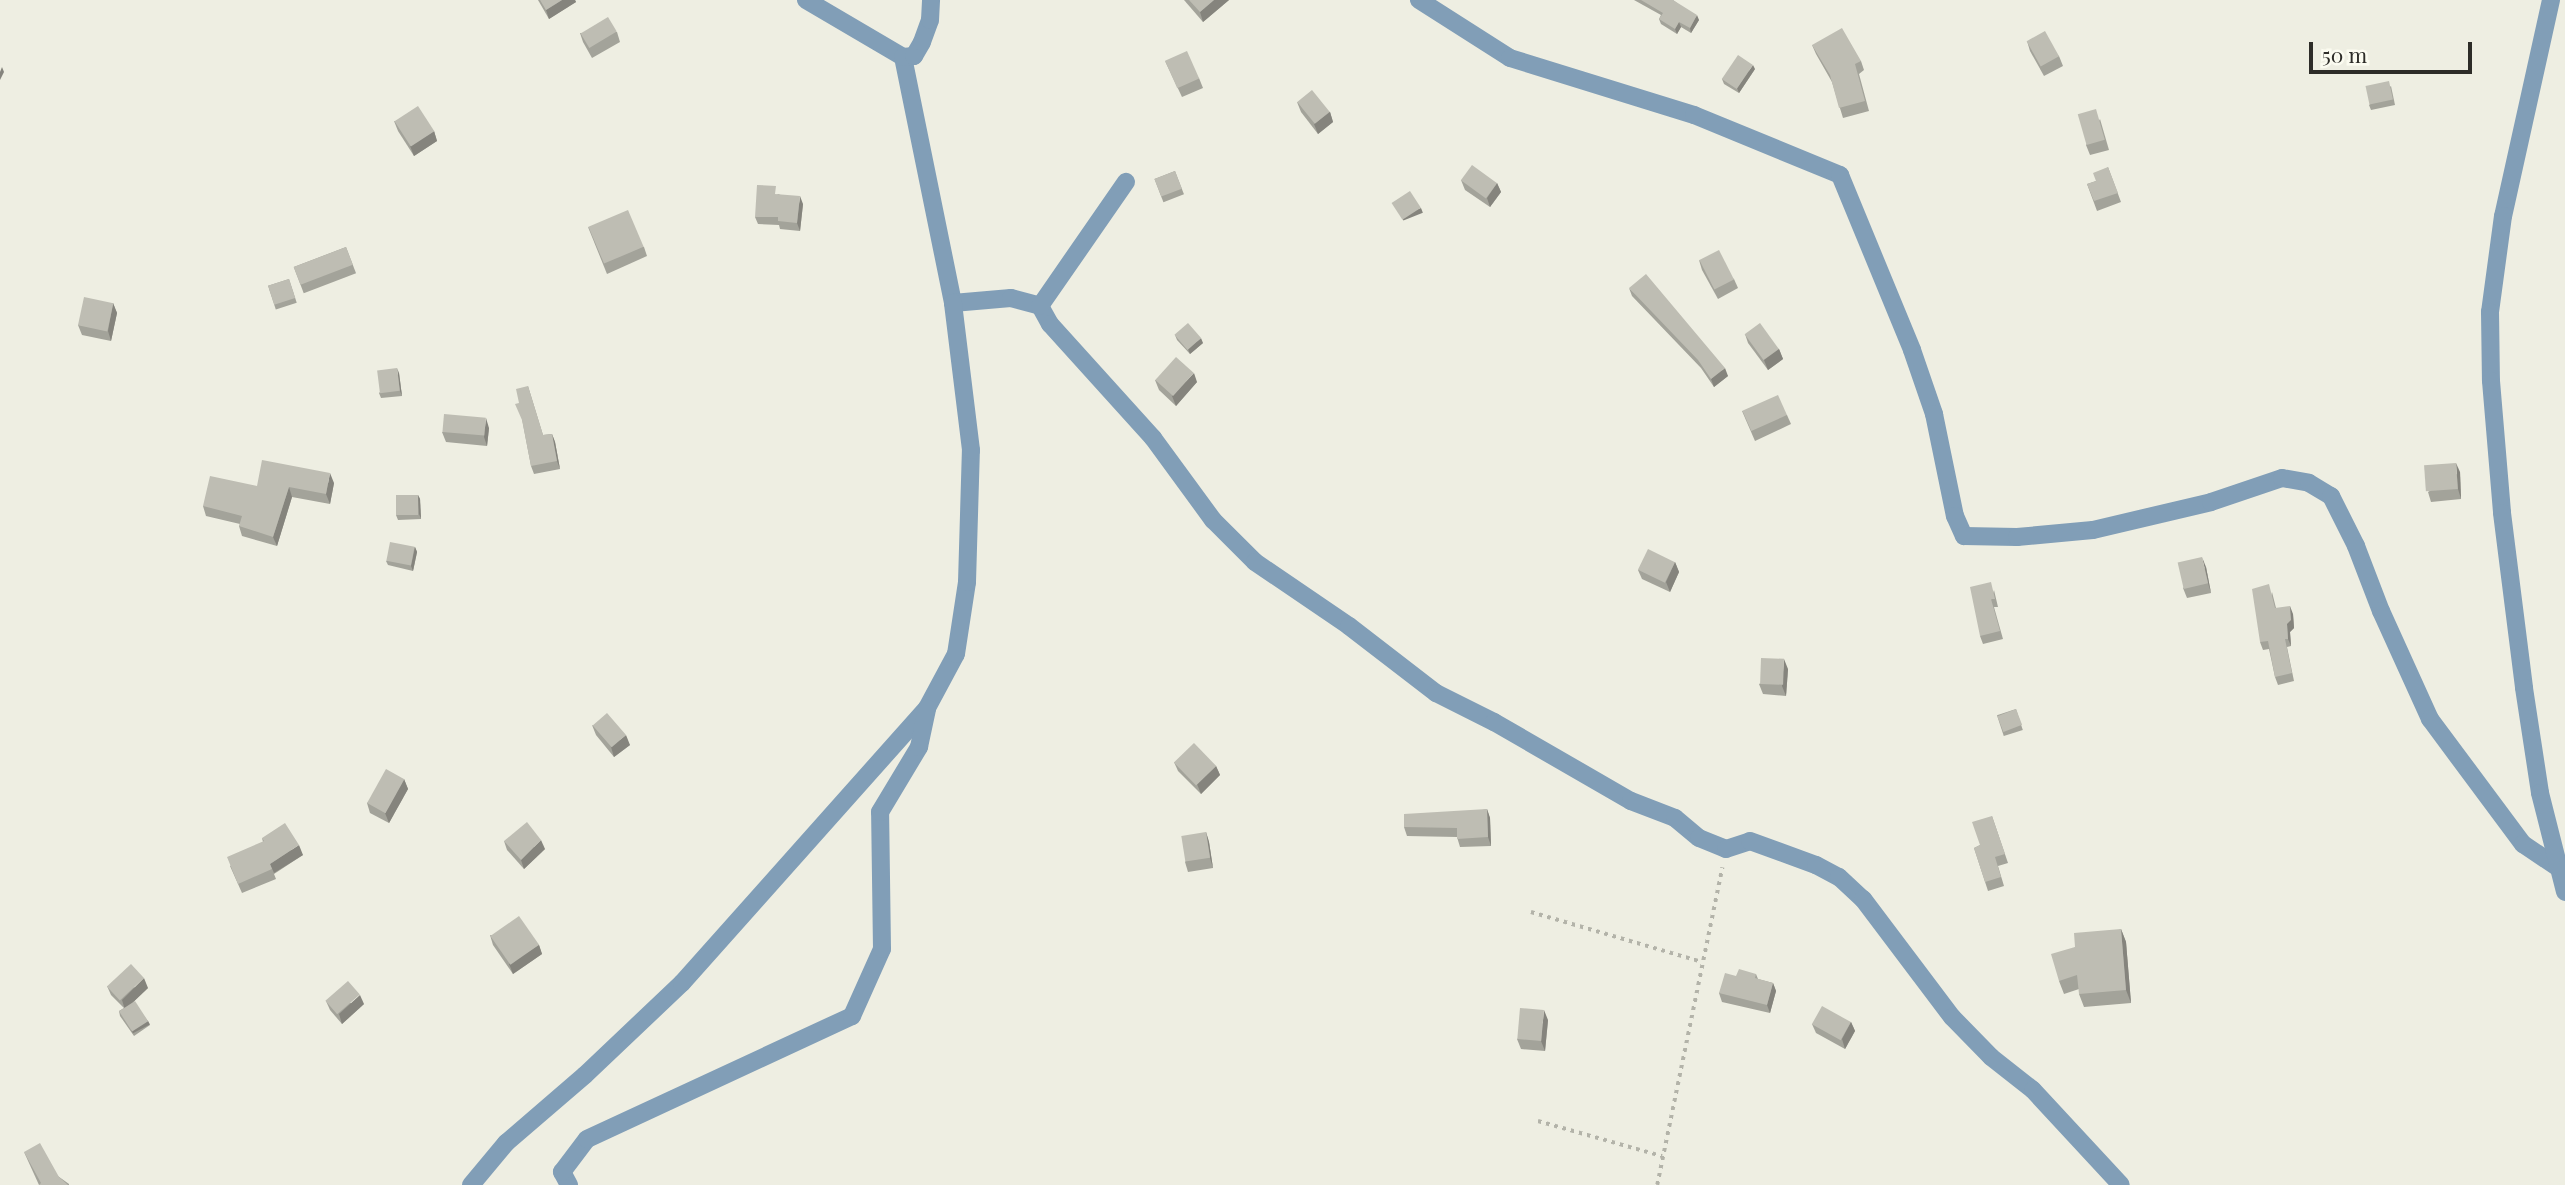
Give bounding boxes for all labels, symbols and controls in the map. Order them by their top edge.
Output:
scale bar [2313,28,2476,72]
text: 50 m [2322,40,2367,68]

